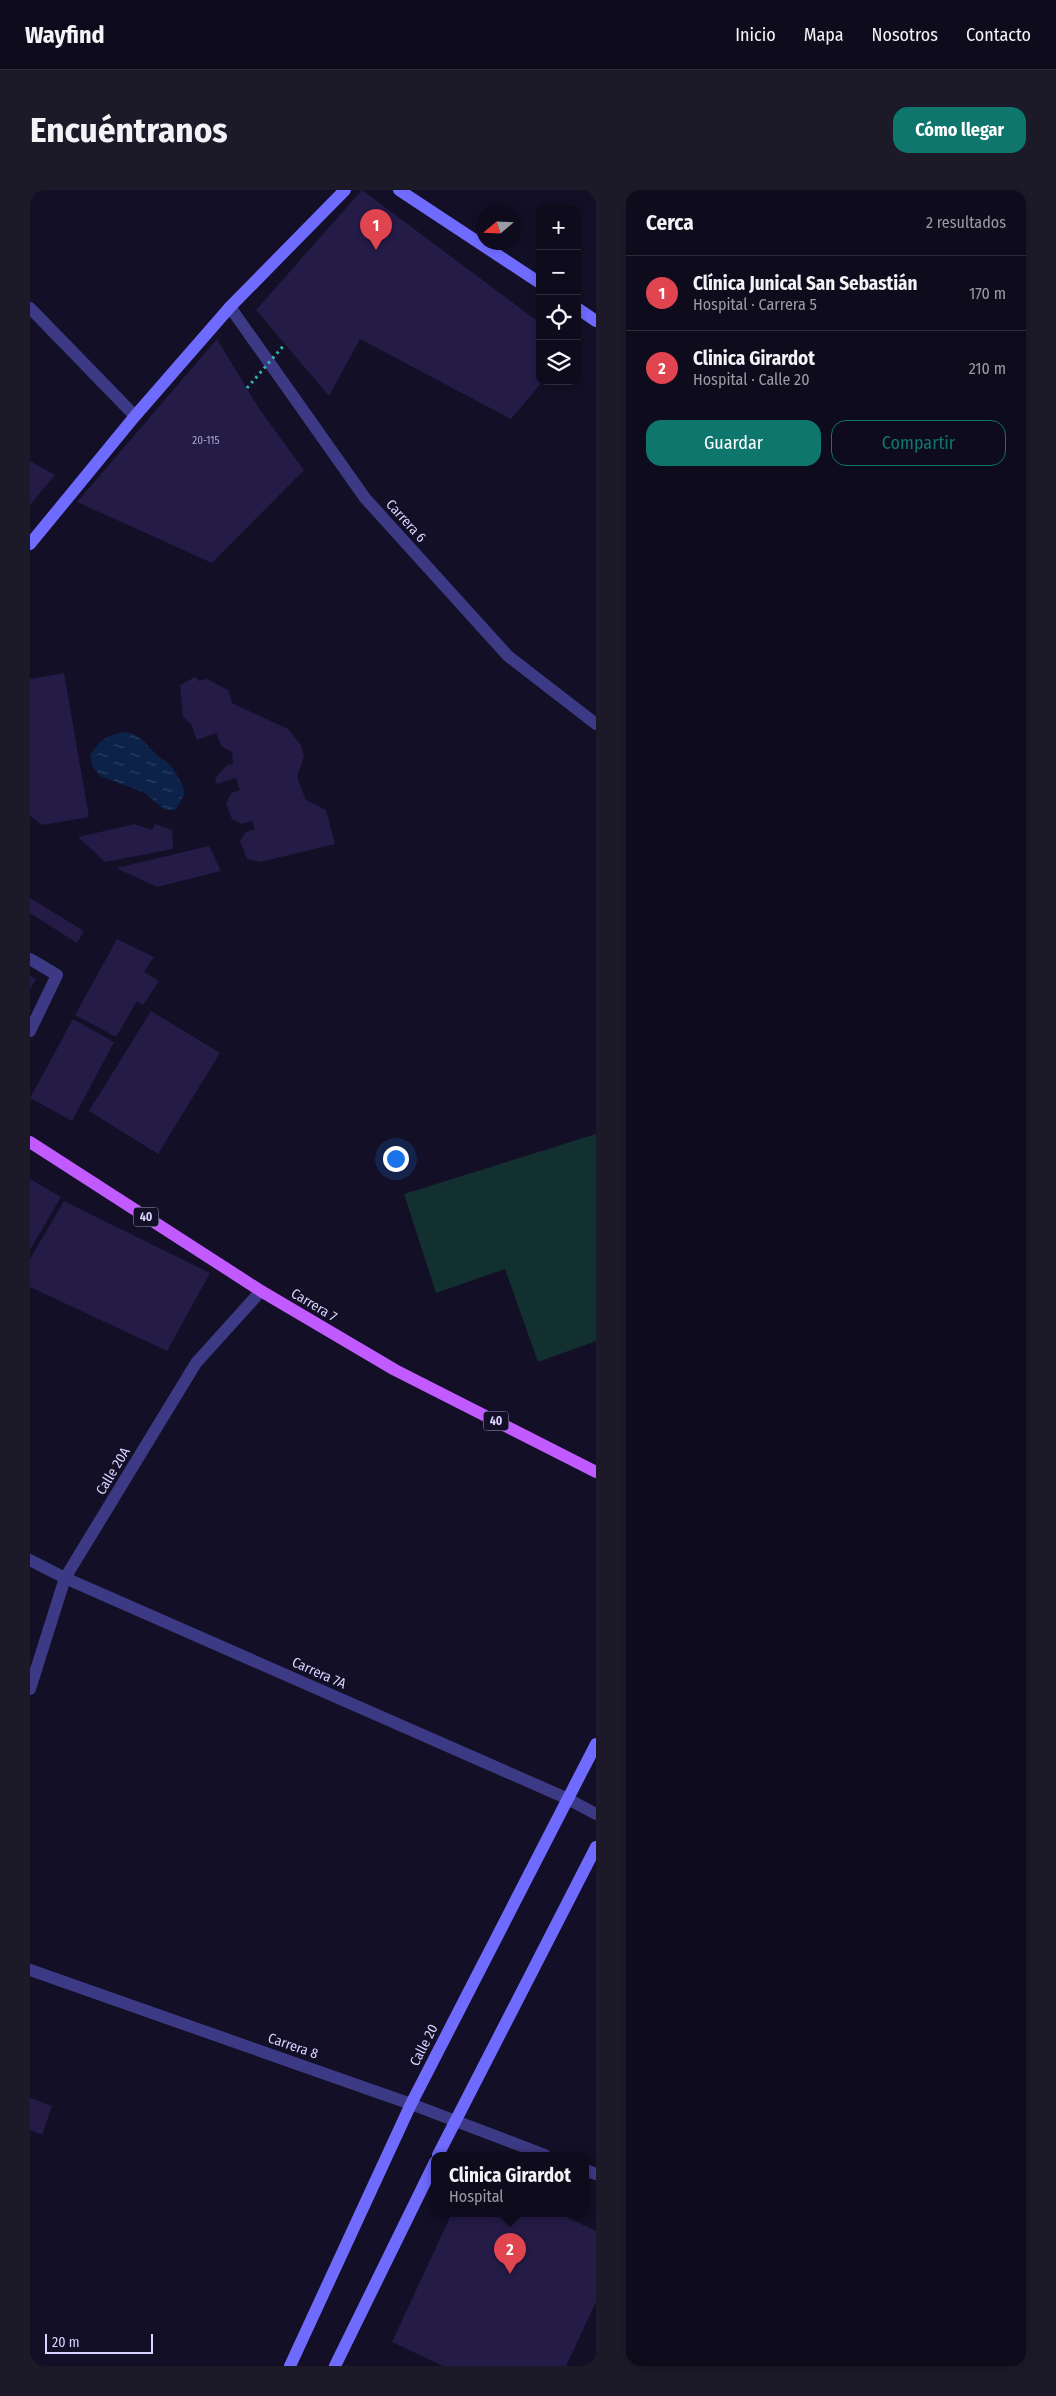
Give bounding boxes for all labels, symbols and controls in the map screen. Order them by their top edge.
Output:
text: Wayfind [25,21,105,49]
text: Inicio [735,24,776,46]
text: Mapa [804,24,844,46]
text: Nosotros [872,24,938,46]
text: Contacto [966,24,1031,46]
button: Cómo llegar [893,107,1026,153]
text: Encuéntranos [30,109,228,151]
north arrow [476,205,521,250]
map controls [536,205,581,385]
button: + [536,205,581,250]
pin: 1 [360,209,392,250]
text: Cerca [646,210,694,236]
text: 2 resultados [926,213,1006,232]
button: − [536,250,581,295]
text: Clínica Junical San Sebastián [693,272,918,295]
text: 1 [659,284,665,303]
text: 170 m [969,284,1006,303]
button: locate [536,295,581,340]
text: Hospital · Carrera 5 [693,295,817,314]
button: layers [536,340,581,385]
text: Clinica Girardot [693,347,815,370]
text: 2 [658,359,666,378]
text: 210 m [969,359,1006,378]
text: Hospital · Calle 20 [693,370,810,389]
button: Guardar [646,420,821,466]
button: Compartir [831,420,1006,466]
house number: 20-115 [192,434,220,447]
street label: Carrera 6 [382,496,430,546]
your location [383,1146,409,1172]
road number: 40 [134,1208,158,1226]
street label: Carrera 7 [288,1285,340,1325]
road number: 40 [484,1412,508,1430]
street label: Calle 20A [92,1444,134,1498]
street label: Carrera 7A [289,1654,349,1693]
street label: Calle 20 [406,2021,442,2069]
street label: Carrera 8 [266,2030,320,2062]
popup [431,2152,589,2217]
text: Clinica Girardot [449,2164,571,2187]
text: Hospital [449,2187,504,2206]
pin: 2 [494,2233,526,2274]
scale bar [45,2331,152,2354]
text: 20 m [52,2334,80,2351]

